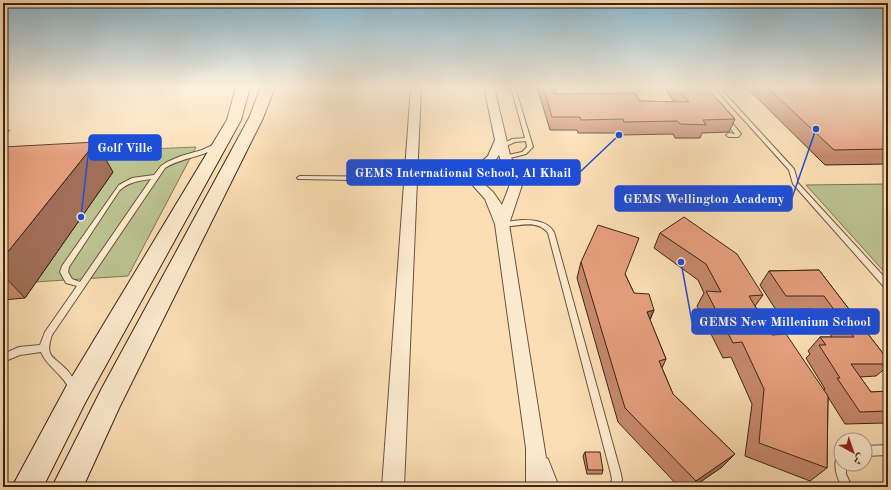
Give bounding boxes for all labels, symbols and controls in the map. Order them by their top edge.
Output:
callout: Golf Ville [89,135,161,160]
text: Golf Ville [97,142,153,155]
callout: GEMS International School, Al Khail [347,160,580,185]
text: GEMS International School, Al Khail [355,167,571,180]
callout: GEMS Wellington Academy [615,186,792,211]
text: GEMS Wellington Academy [623,193,785,206]
callout: GEMS New Millenium School [692,309,879,334]
text: GEMS New Millenium School [699,316,871,329]
north arrow [833,432,873,472]
text: ش [851,451,866,466]

